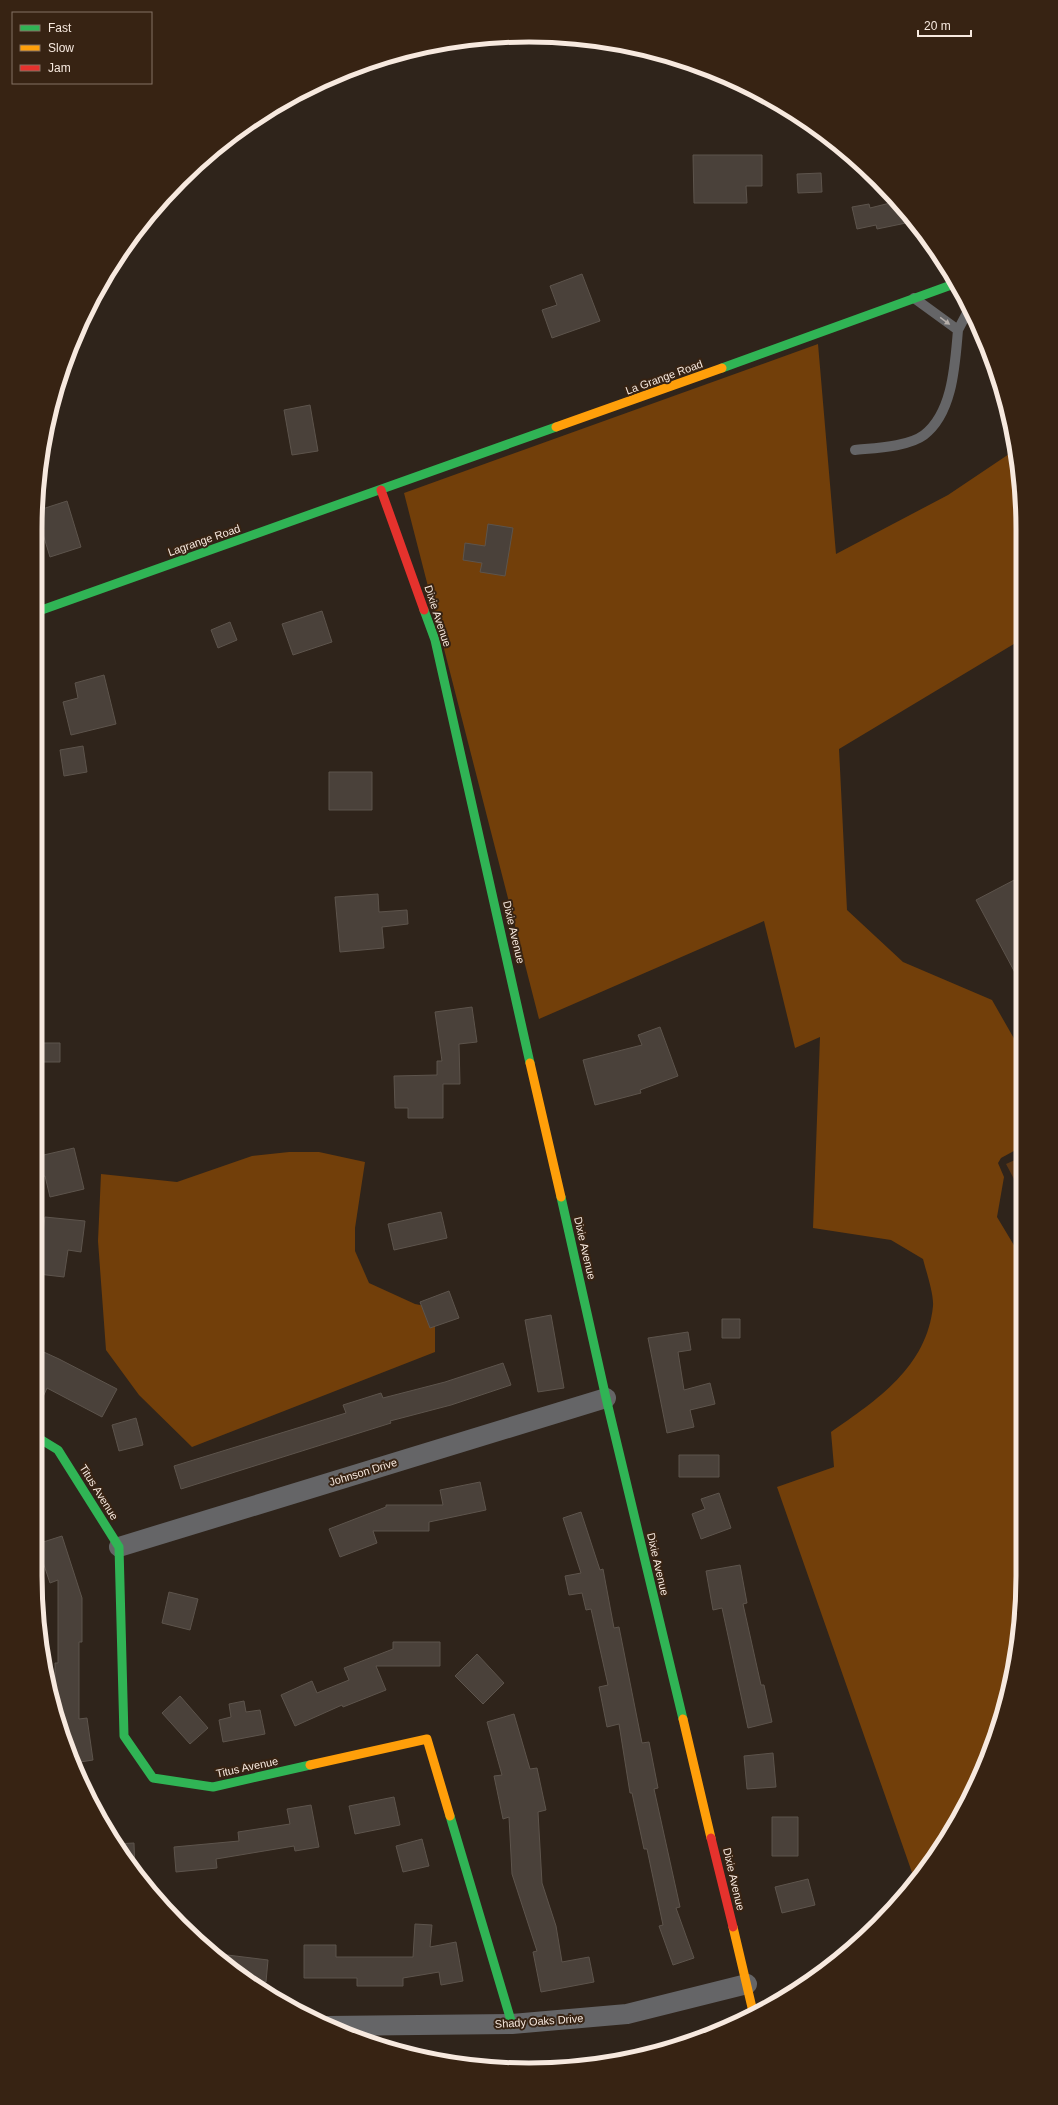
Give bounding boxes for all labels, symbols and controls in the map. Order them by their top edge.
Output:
legend [12,12,152,84]
scale bar [918,12,971,38]
text: 20 m [924,19,951,33]
text: Fast [48,21,72,35]
text: Slow [48,41,74,55]
text: Jam [48,61,71,75]
one-way arrow [939,317,950,325]
street label: La Grange Road [624,357,704,397]
street label: Lagrange Road [166,522,242,558]
street label: Dixie Avenue [422,584,454,648]
street label: Dixie Avenue [501,899,527,965]
street label: Dixie Avenue [572,1215,598,1281]
street label: Johnson Drive [328,1456,398,1488]
street label: Titus Avenue [77,1462,121,1522]
street label: Dixie Avenue [645,1531,671,1597]
street label: Titus Avenue [215,1755,279,1779]
street label: Dixie Avenue [721,1846,747,1912]
street label: Shady Oaks Drive [494,2012,584,2030]

